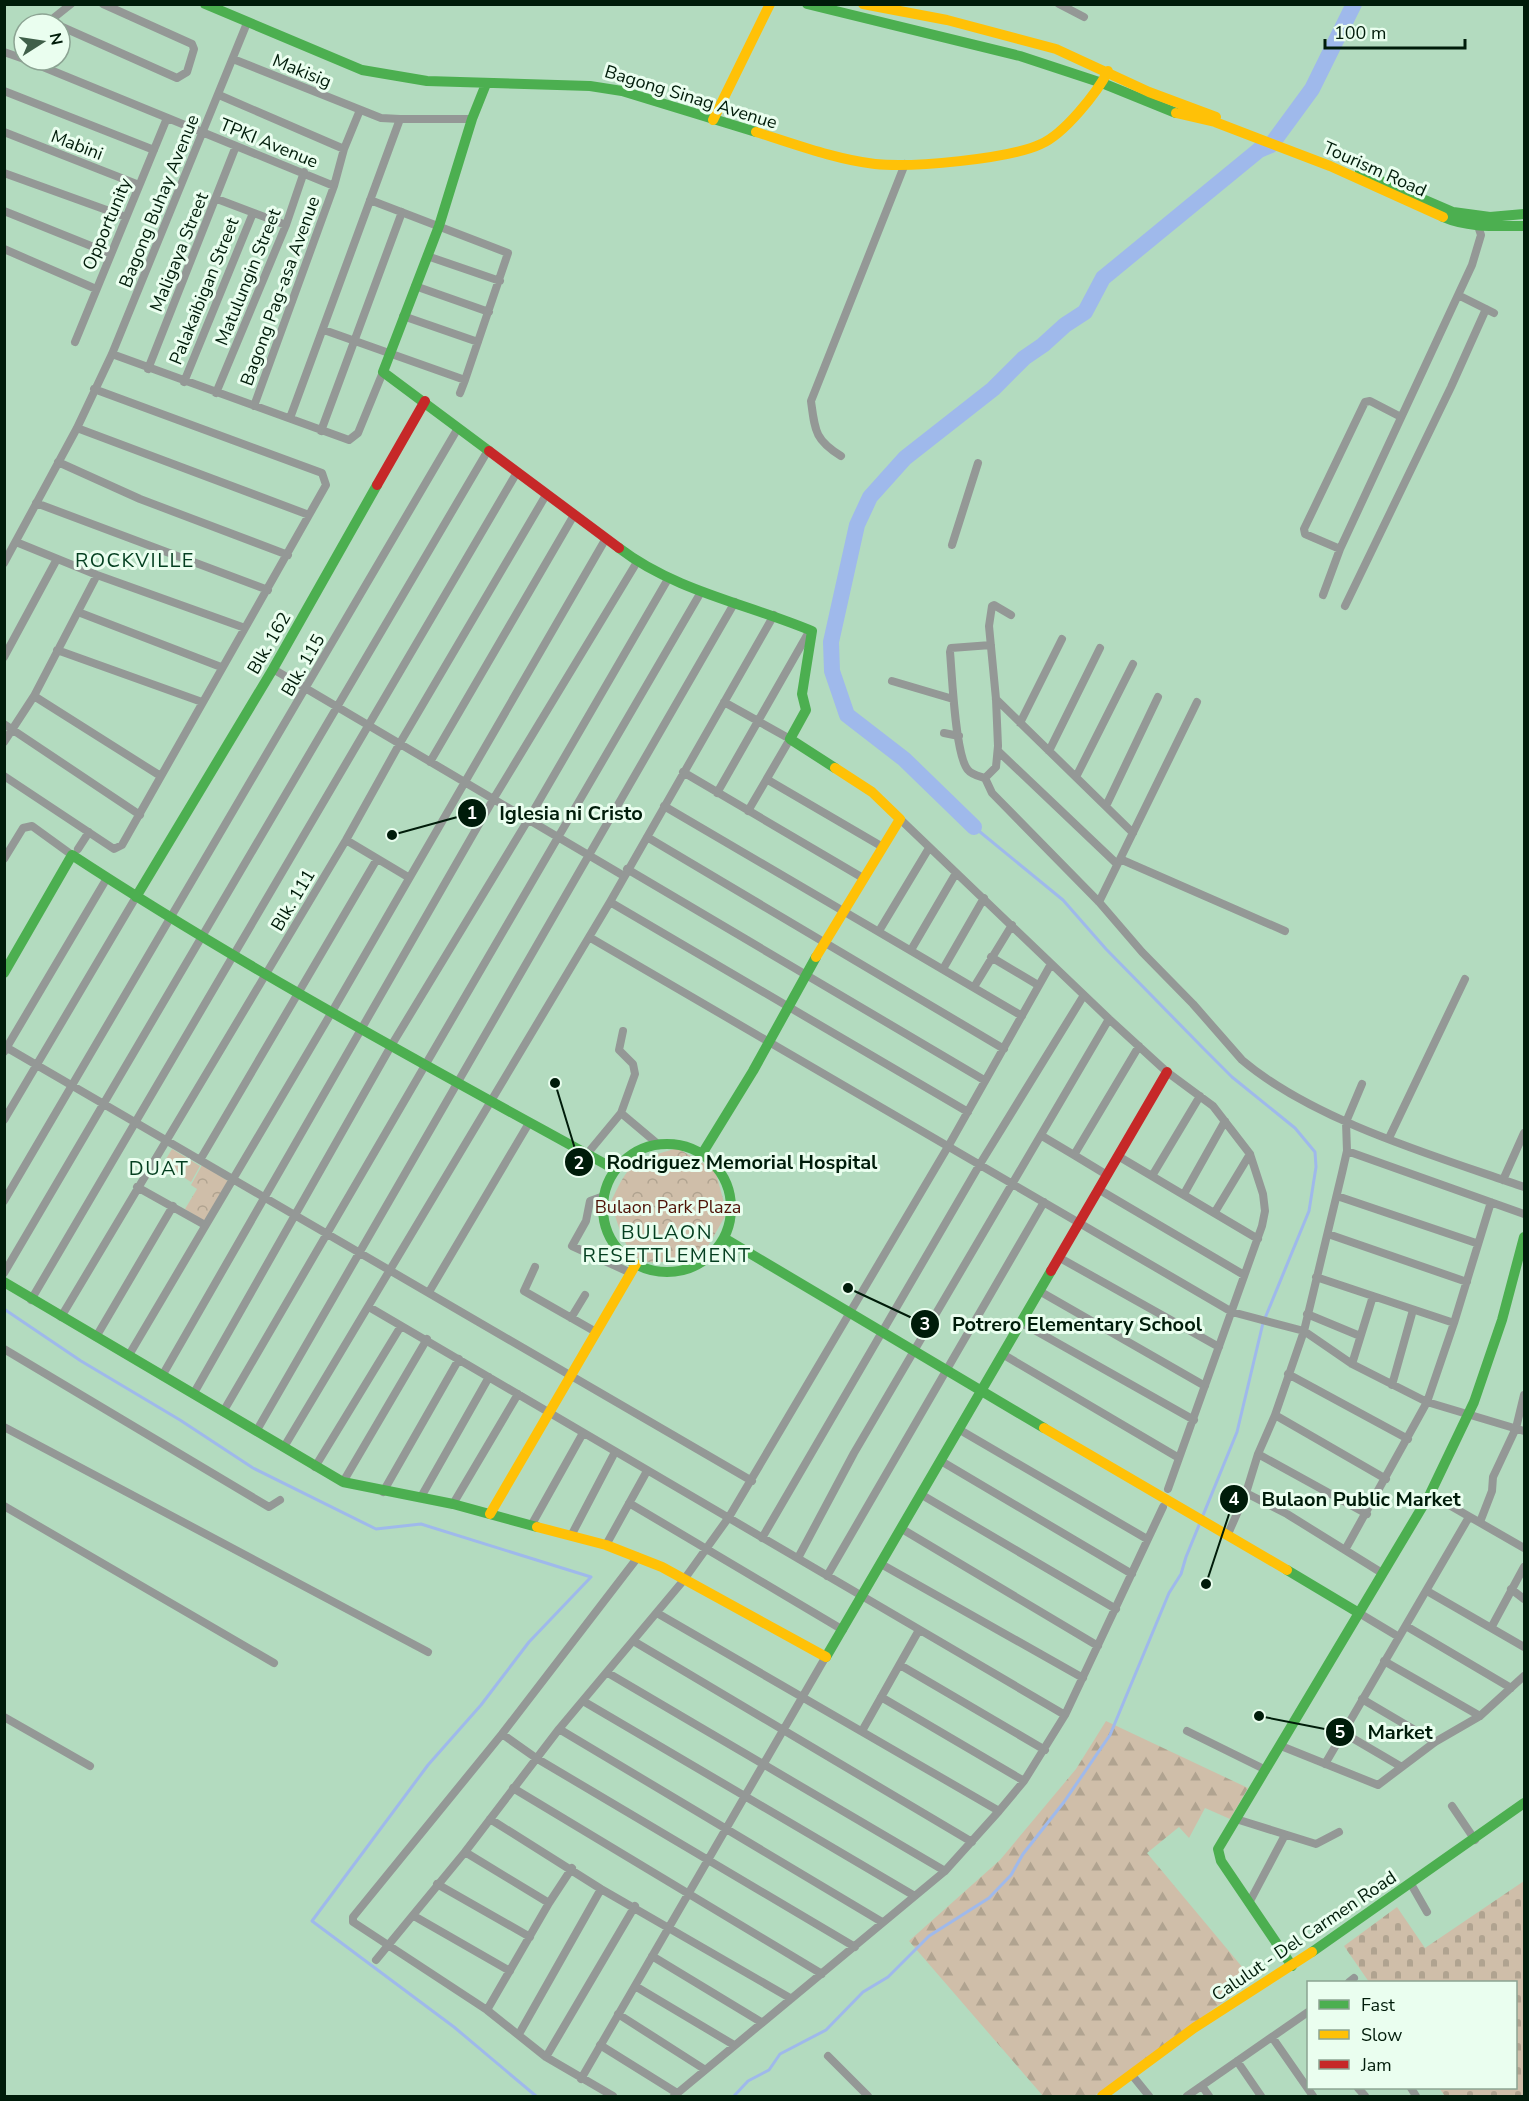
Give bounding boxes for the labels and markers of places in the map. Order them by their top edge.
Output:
callout: Iglesia ni Cristo [457,794,655,832]
callout: Rodriguez Memorial Hospital [564,1143,889,1181]
callout: Potrero Elementary School [910,1305,1214,1343]
callout: Bulaon Public Market [1219,1480,1472,1518]
callout: Market [1325,1713,1444,1751]

